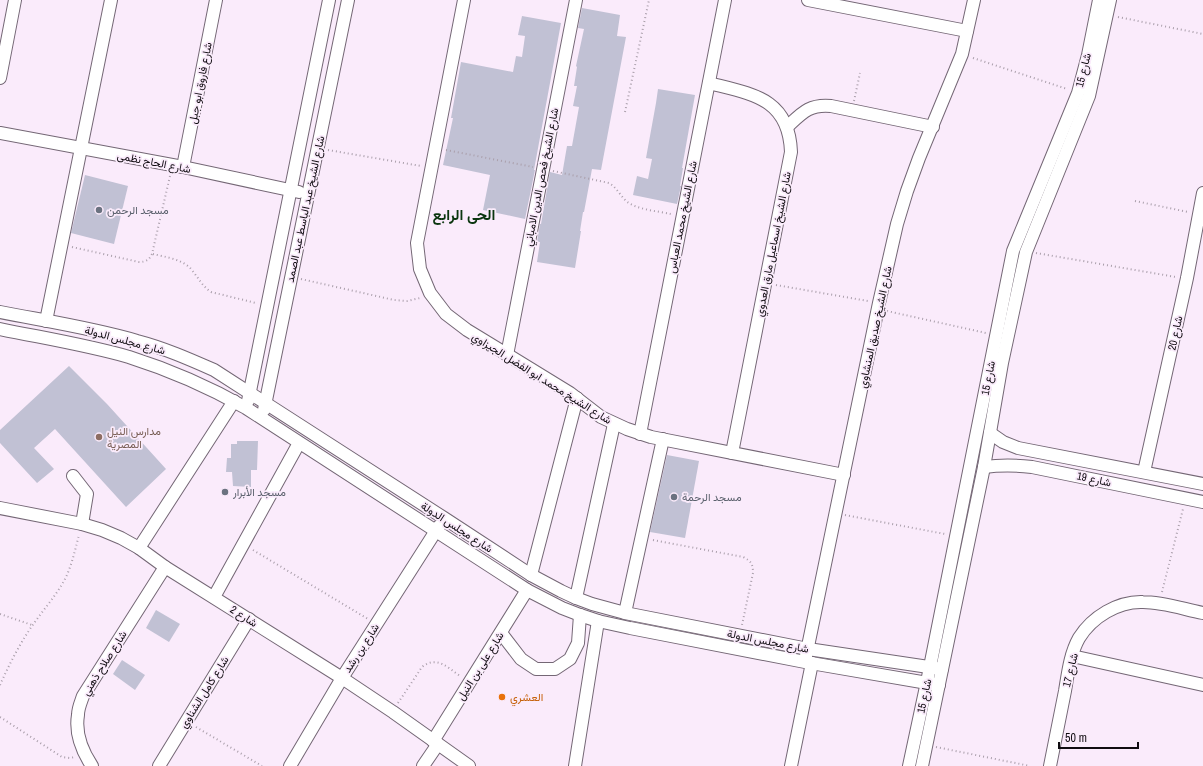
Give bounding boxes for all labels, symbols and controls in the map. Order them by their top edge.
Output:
street label: شارع فاروق ابو جبل [185,41,216,125]
street label: شارع 15 [1072,51,1095,89]
street label: شارع الشيخ فحص الدين الامباني [521,106,564,248]
street label: شارع الشيخ عبد الباسط عبد الصمد [283,134,328,284]
street label: شارع الحاج نظمى [116,148,192,177]
street label: شارع الشيخ محمد العباس [664,159,701,275]
street label: شارع الشيخ اسماعيل مارق العدوي [752,170,797,318]
place label: مسجد الرحمن [107,203,169,217]
district label: الحى الرابع [433,204,495,225]
marker: مسجد الرحمن [94,205,104,215]
street label: شارع الشيخ صديق المنشاوي [855,264,898,390]
street label: شارع 20 [1165,314,1186,352]
street label: شارع مجلس الدولة [83,323,167,359]
street label: شارع الشيخ محمد ابو الفضل الجيزاوي [468,329,615,430]
street label: شارع 15 [978,359,999,397]
place label: مدارس النيل المصرية [107,424,161,451]
marker: مدارس النيل المصرية [94,432,104,442]
street label: شارع 19 [1075,469,1113,490]
place label: مسجد الأبرار [232,485,286,499]
marker: مسجد الأبرار [220,487,230,497]
place label: مسجد الرحمة [682,490,742,504]
marker: مسجد الرحمة [669,492,679,502]
street label: شارع مجلس الدولة [418,499,496,556]
street label: شارع 2 [227,602,261,631]
street label: شارع بن رشد [340,621,383,676]
street label: شارع مجلس الدولة [726,626,810,657]
street label: شارع صلاح ذهني [78,628,132,700]
street label: شارع على بن النيل [453,629,508,703]
street label: شارع 17 [1059,651,1082,689]
street label: شارع كامل الشناوي [176,653,234,732]
street label: شارع 15 [914,677,935,715]
place label: العشري [510,690,543,707]
marker: العشري [497,692,507,702]
scale bar [1059,724,1138,750]
text: 50 m [1065,730,1087,746]

